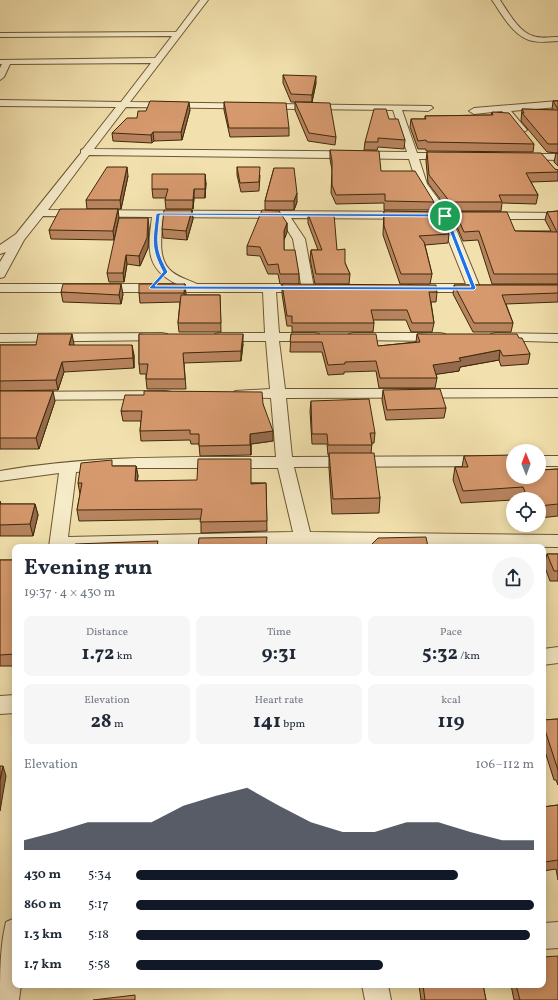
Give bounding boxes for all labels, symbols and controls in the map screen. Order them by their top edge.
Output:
pin [428,199,462,233]
icon: arrive [434,205,456,227]
north arrow [506,444,546,484]
map controls [506,444,546,532]
button: locate [506,492,546,532]
text: Evening run [24,553,153,584]
button: share [492,557,534,599]
text: 19:37 · 4 × 430 m [24,584,115,602]
text: Distance [86,625,128,640]
text: Time [267,625,291,640]
text: Pace [440,625,462,640]
text: 1.72 [82,640,114,668]
text: 9:31 [262,640,296,668]
text: 5:32 [422,640,458,668]
text: km [114,649,132,664]
text: /km [458,649,480,664]
text: Elevation [84,693,130,708]
text: Heart rate [255,693,303,708]
text: kcal [441,693,461,708]
text: 28 [90,708,112,736]
text: 141 [253,708,281,736]
text: 119 [437,708,465,736]
text: m [112,717,124,732]
text: bpm [281,717,305,732]
text: Elevation [24,756,78,774]
text: 106–112 m [475,756,534,774]
text: 430 m [24,866,61,884]
text: 5:34 [88,866,112,884]
text: 860 m [24,896,61,914]
text: 5:17 [88,896,109,914]
text: 1.3 km [24,926,62,944]
text: 5:18 [88,926,109,944]
text: 1.7 km [24,956,62,974]
text: 5:58 [88,956,110,974]

